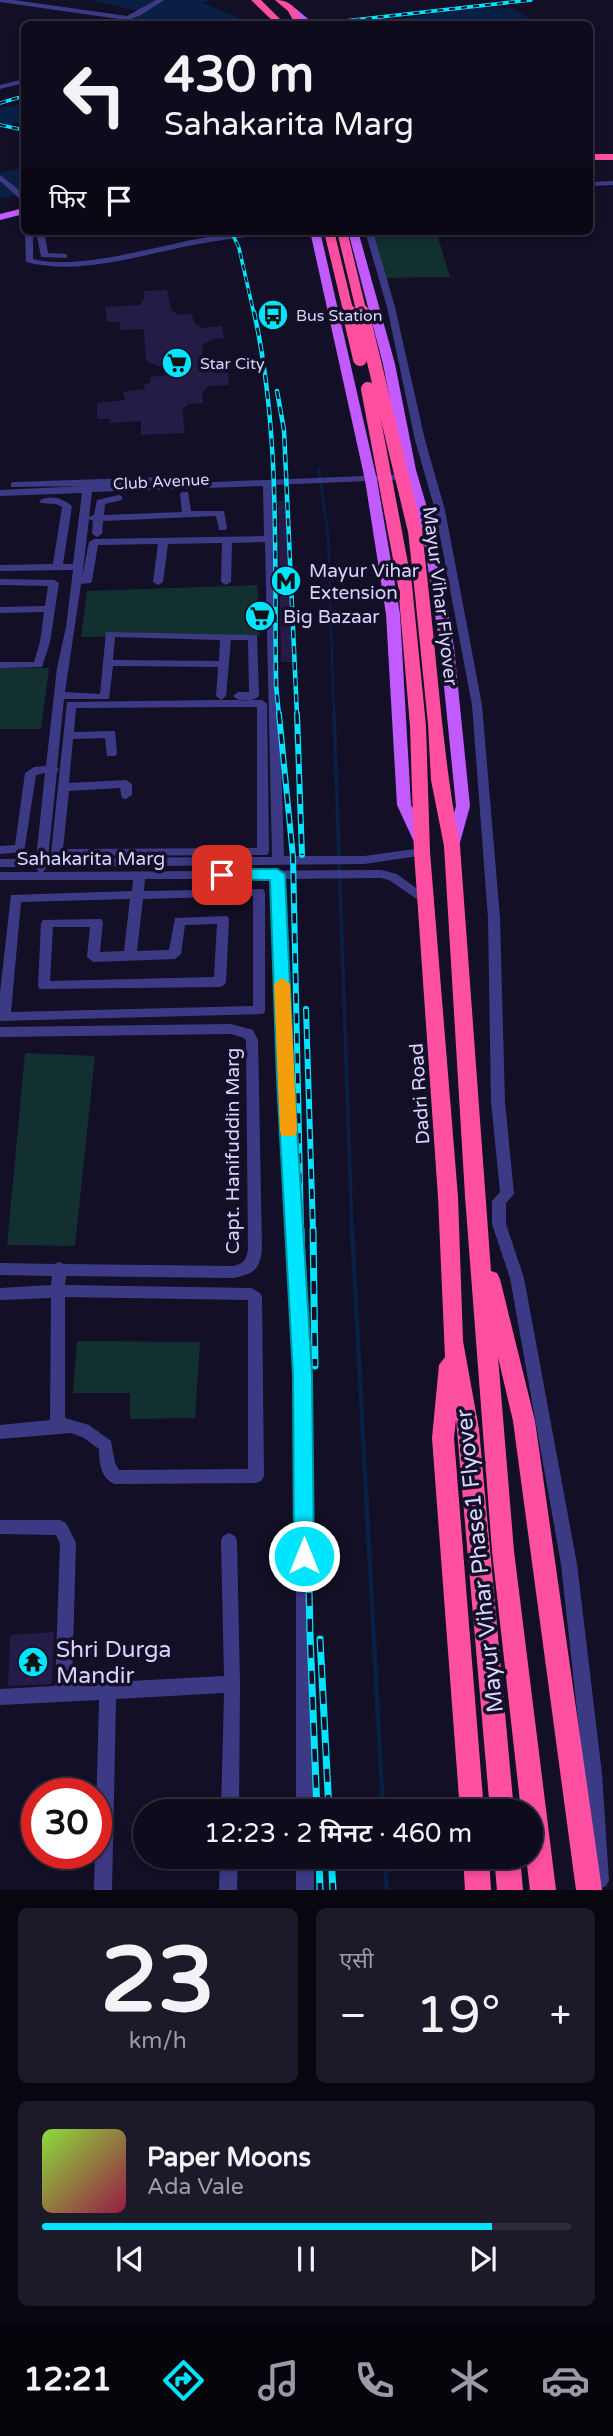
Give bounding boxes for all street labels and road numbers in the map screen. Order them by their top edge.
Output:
street label: Club Avenue [112,469,210,495]
street label: Mayur Vihar Flyover [418,505,462,688]
street label: Sahakarita Marg [17,848,165,870]
street label: Dadri Road [405,1043,435,1145]
street label: Capt. Hanifuddin Marg [222,1048,244,1254]
street label: Mayur Vihar Phase1 Flyover [450,1407,510,1714]

